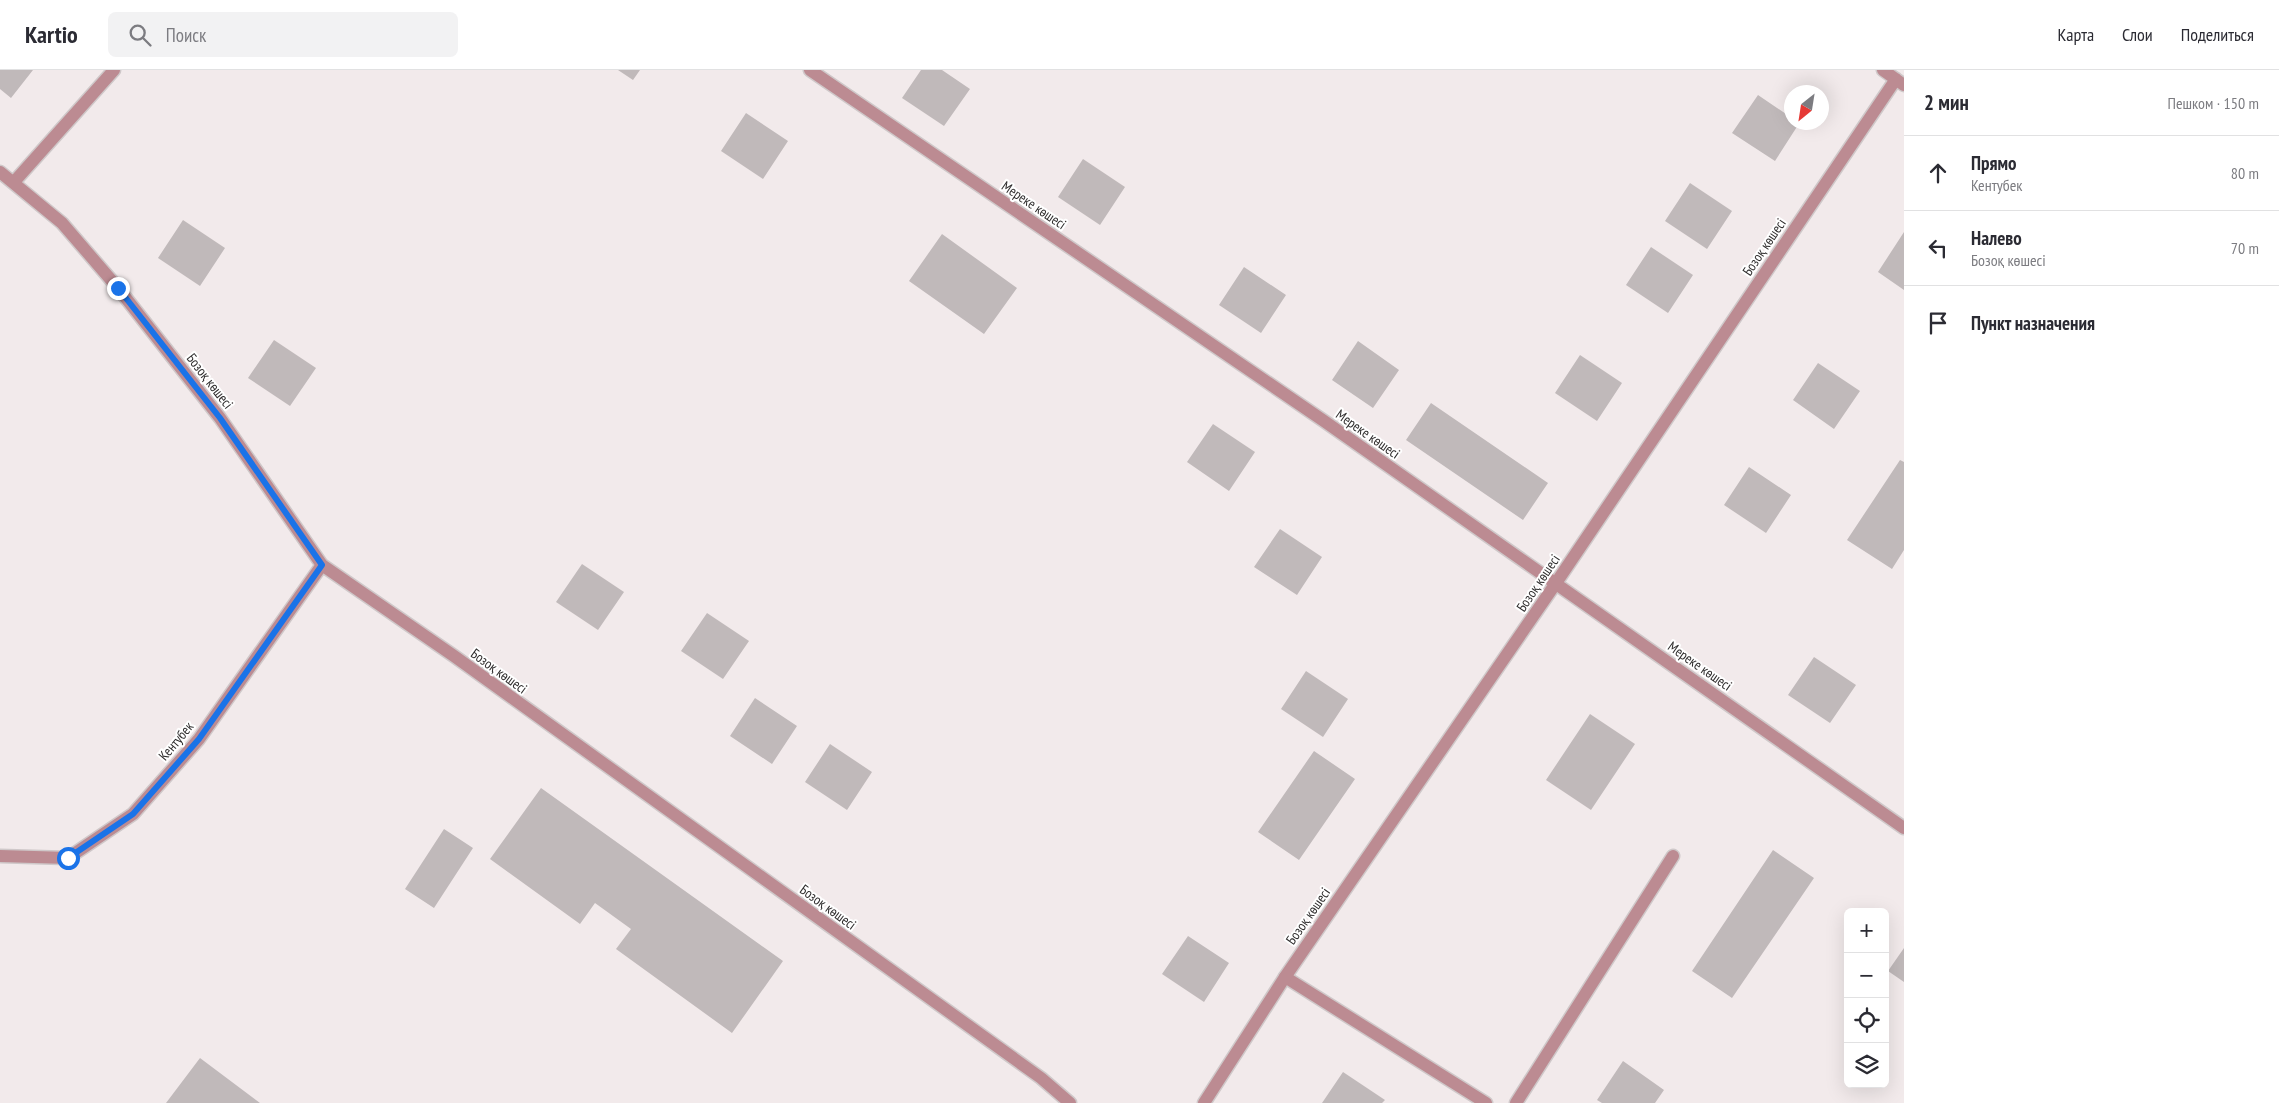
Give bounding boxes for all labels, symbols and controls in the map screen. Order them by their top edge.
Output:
search box [108,12,458,57]
text: Kartio [25,19,78,50]
icon: search [126,21,154,49]
text: Поиск [166,23,206,47]
text: Карта [2057,23,2094,46]
text: Слои [2122,23,2153,46]
text: Поделиться [2181,23,2254,46]
north arrow [1784,85,1829,130]
text: 2 мин [1924,89,1969,116]
text: Пешком · 150 m [2168,93,2259,113]
text: Прямо [1971,151,2016,175]
icon: ahead [1924,159,1952,187]
text: 80 m [2231,163,2259,183]
text: Кентубек [1971,175,2023,195]
street label: Мереке көшесі [998,177,1070,233]
street label: Бозоқ көшесі [1738,215,1790,279]
text: Налево [1971,226,2022,250]
icon: left [1924,234,1952,262]
text: 70 m [2231,238,2259,258]
text: Бозоқ көшесі [1971,250,2046,270]
route end [107,277,130,300]
icon: arrive [1924,309,1952,337]
text: Пункт назначения [1971,311,2095,335]
street label: Бозоқ көшесі [183,350,237,412]
street label: Мереке көшесі [1333,405,1403,463]
street label: Бозоқ көшесі [1512,551,1564,615]
street label: Мереке көшесі [1665,637,1735,695]
street label: Бозоқ көшесі [467,645,531,697]
street label: Кентубек [155,718,198,764]
route start [57,847,80,870]
street label: Бозоқ көшесі [796,881,860,933]
street label: Бозоқ көшесі [1282,884,1334,948]
map controls [1844,908,1889,1088]
button: + [1844,908,1889,953]
button: − [1844,953,1889,998]
button: locate [1844,998,1889,1043]
button: layers [1844,1043,1889,1088]

